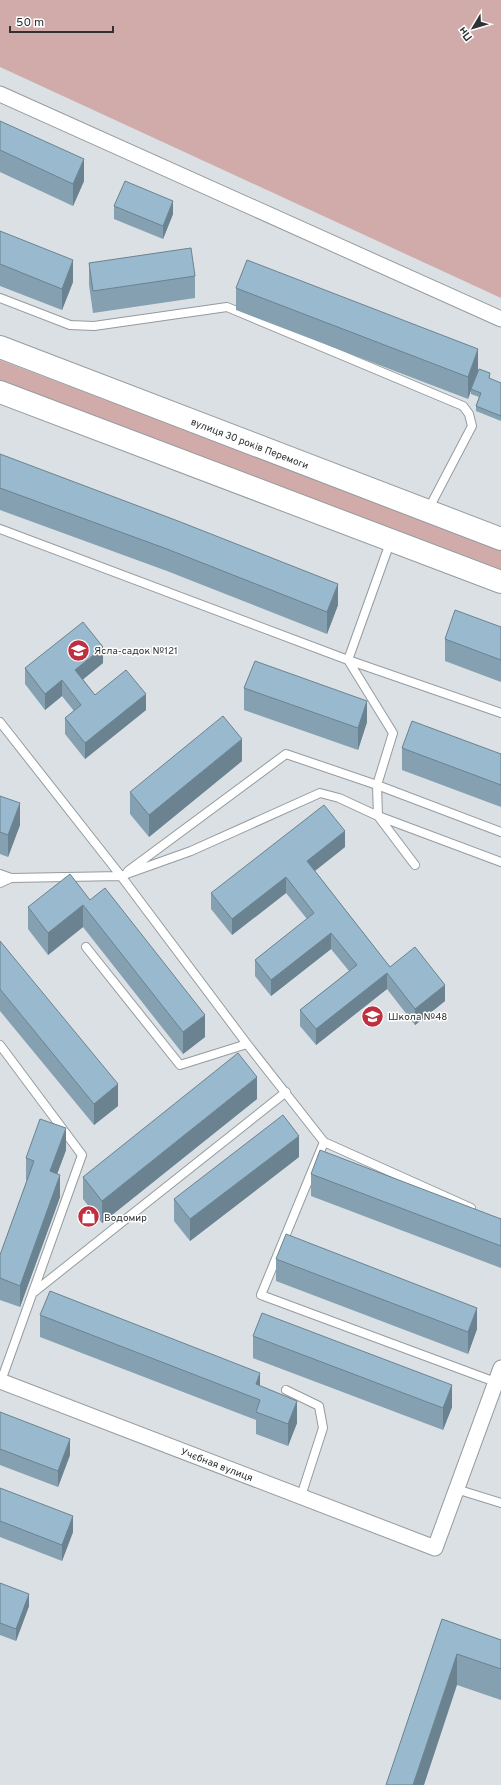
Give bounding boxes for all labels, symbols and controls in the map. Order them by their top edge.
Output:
scale bar [10,8,113,34]
north arrow [453,8,493,48]
text: 50 m [16,15,44,31]
text: Пн [456,23,476,44]
street label: вулиця 30 років Перемоги [189,416,310,473]
school or university icon: Ясла-садок №121 [66,637,92,663]
place label: Ясла-садок №121 [94,645,178,658]
school or university icon: Школа №48 [359,1003,385,1029]
place label: Школа №48 [388,1011,447,1024]
shop icon: Водомир [76,1204,102,1230]
place label: Водомир [104,1212,147,1225]
street label: Учєбная вулиця [178,1446,255,1485]

